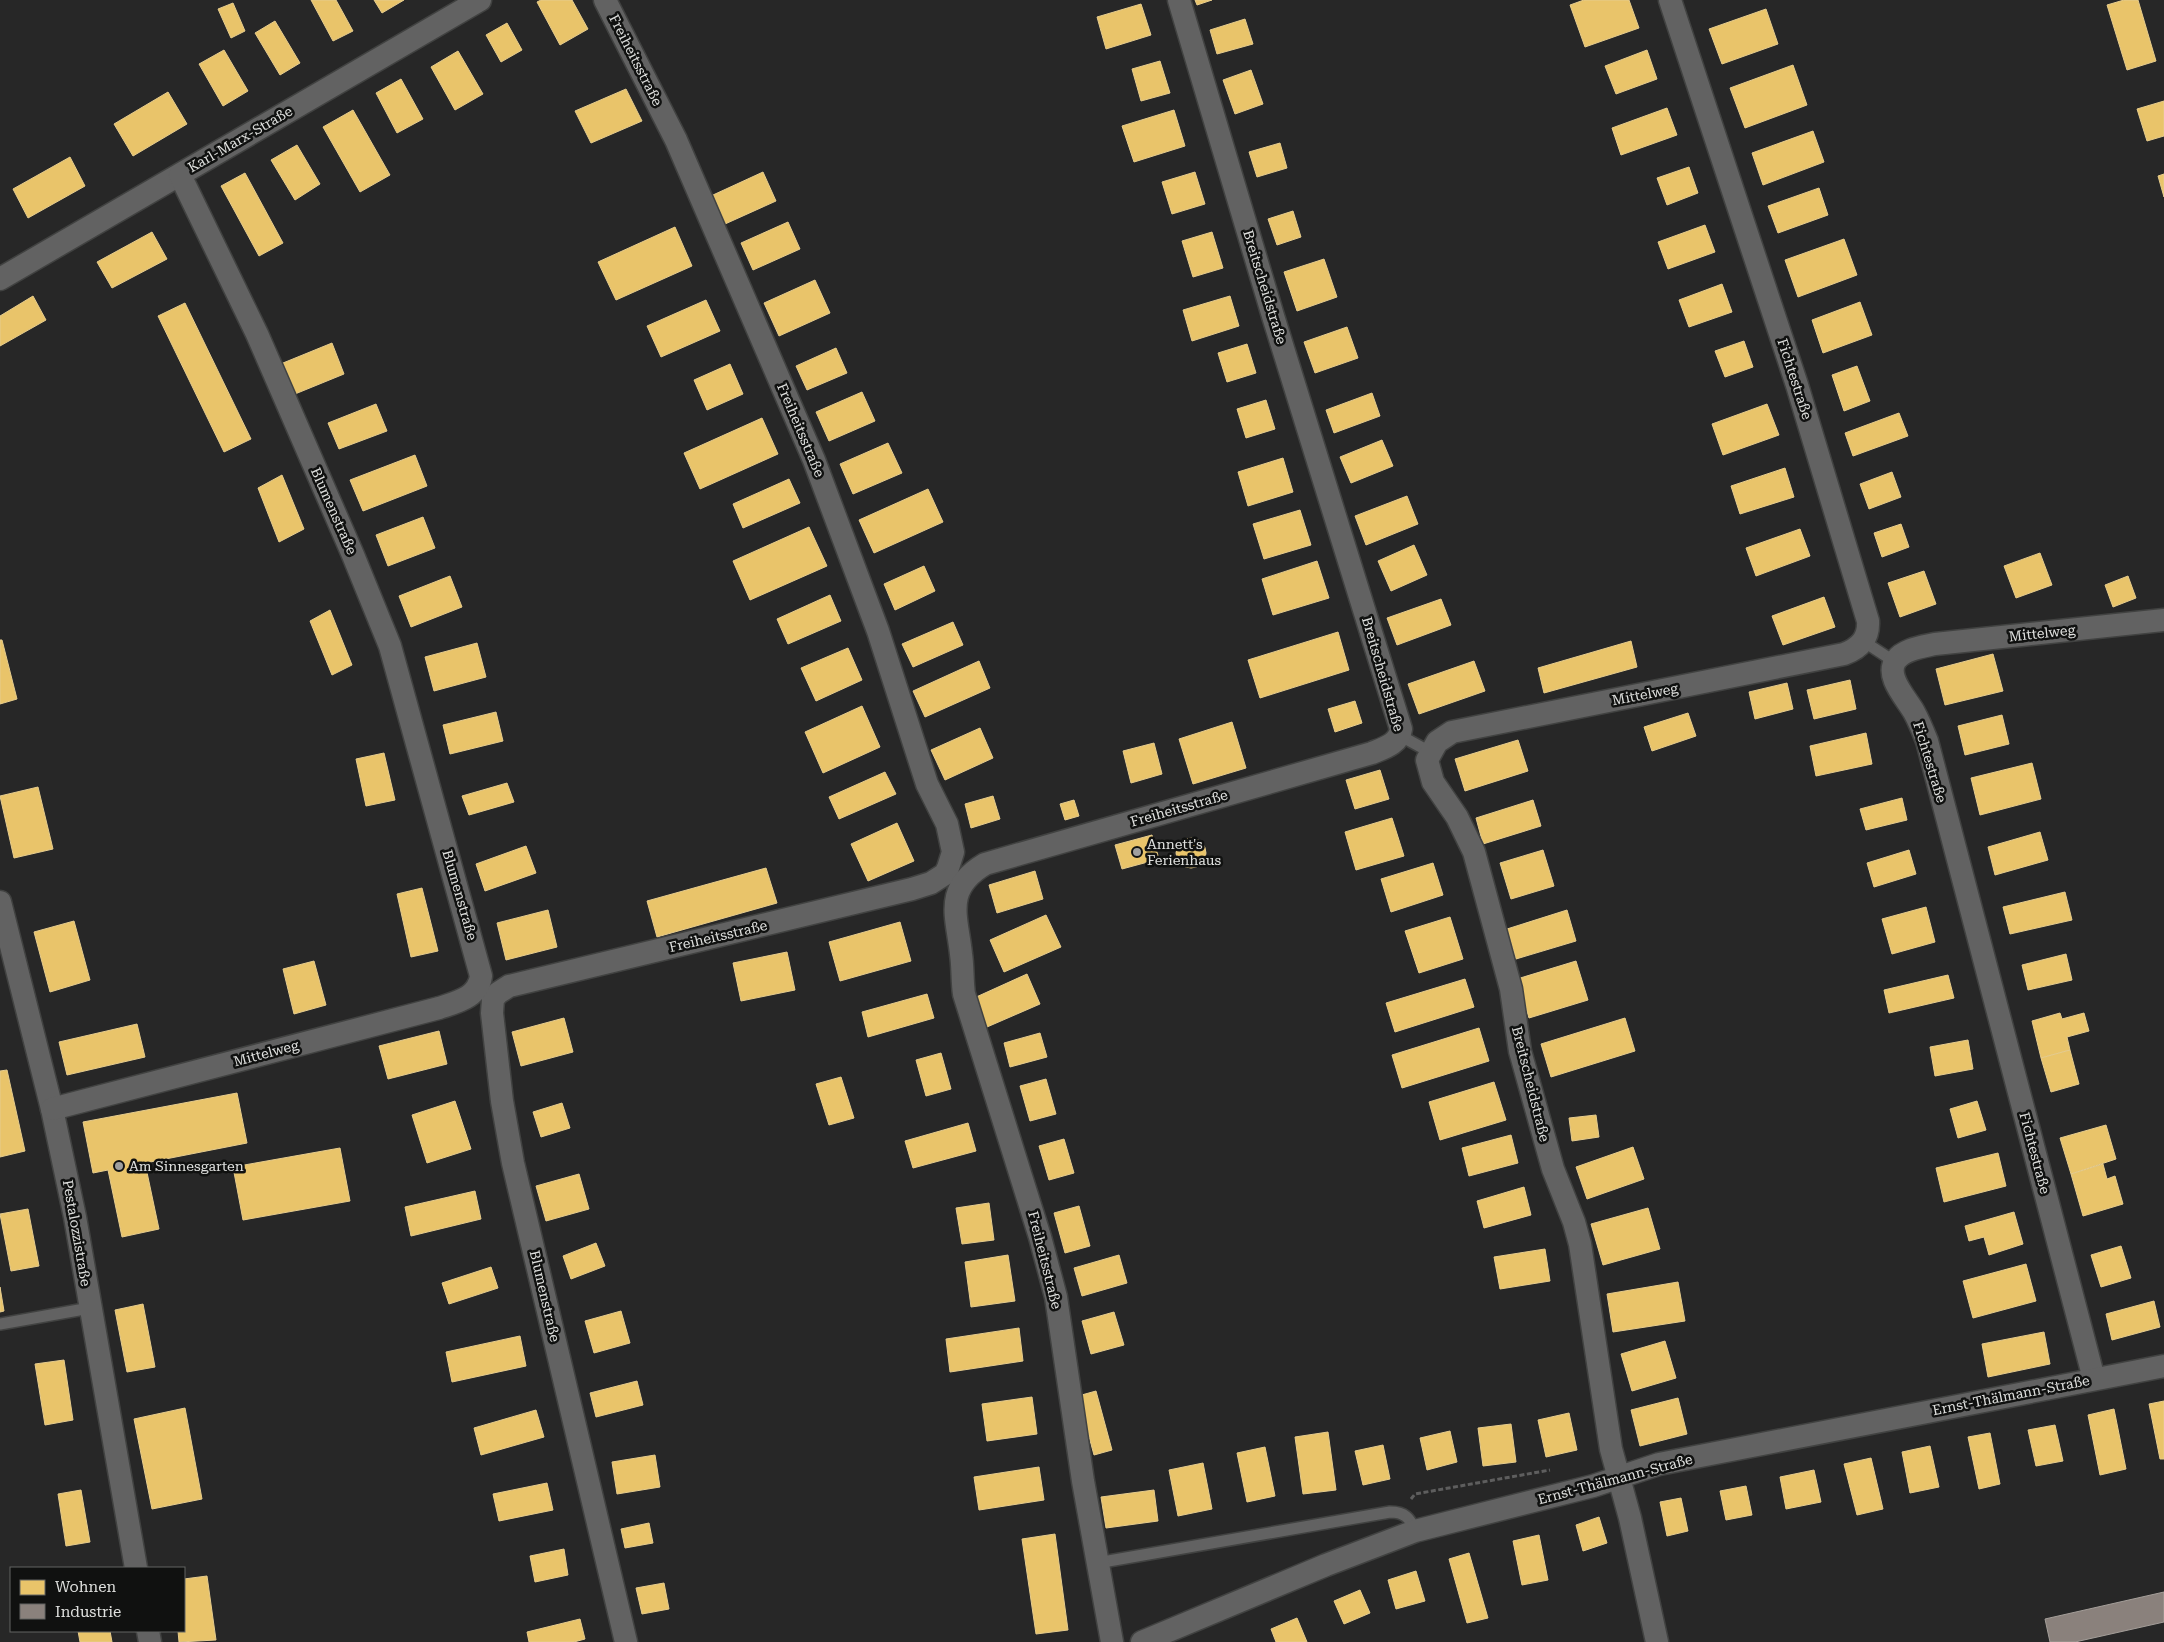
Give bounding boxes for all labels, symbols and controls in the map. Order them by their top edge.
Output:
street label: Freiheitsstraße [606,12,666,109]
street label: Karl-Marx-Straße [185,102,295,175]
street label: Breitscheidstraße [1240,228,1290,346]
street label: Fichtestraße [1774,337,1816,422]
street label: Freiheitsstraße [774,381,828,480]
street label: Blumenstraße [308,465,360,557]
street label: Breitscheidstraße [1359,615,1407,733]
street label: Mittelweg [2008,622,2076,644]
street label: Mittelweg [1611,680,1679,708]
street label: Fichtestraße [1910,719,1950,805]
street label: Freiheitsstraße [1128,786,1230,830]
place label: Annett's Ferienhaus [1147,836,1221,868]
marker: Annett's Ferienhaus [1131,846,1143,858]
street label: Blumenstraße [439,848,481,942]
street label: Freiheitsstraße [667,917,769,955]
street label: Breitscheidstraße [1509,1025,1553,1144]
street label: Mittelweg [232,1037,300,1069]
street label: Fichtestraße [2016,1110,2054,1196]
place label: Am Sinnesgarten [129,1158,244,1174]
marker: Am Sinnesgarten [113,1160,125,1172]
street label: Pestalozzistraße [60,1178,94,1288]
street label: Freiheitsstraße [1025,1209,1065,1311]
street label: Blumenstraße [527,1249,563,1344]
street label: Ernst-Thälmann-Straße [1931,1372,2091,1418]
street label: Ernst-Thälmann-Straße [1536,1451,1694,1507]
legend [10,1567,185,1632]
text: Wohnen [55,1578,116,1596]
text: Industrie [55,1603,121,1621]

